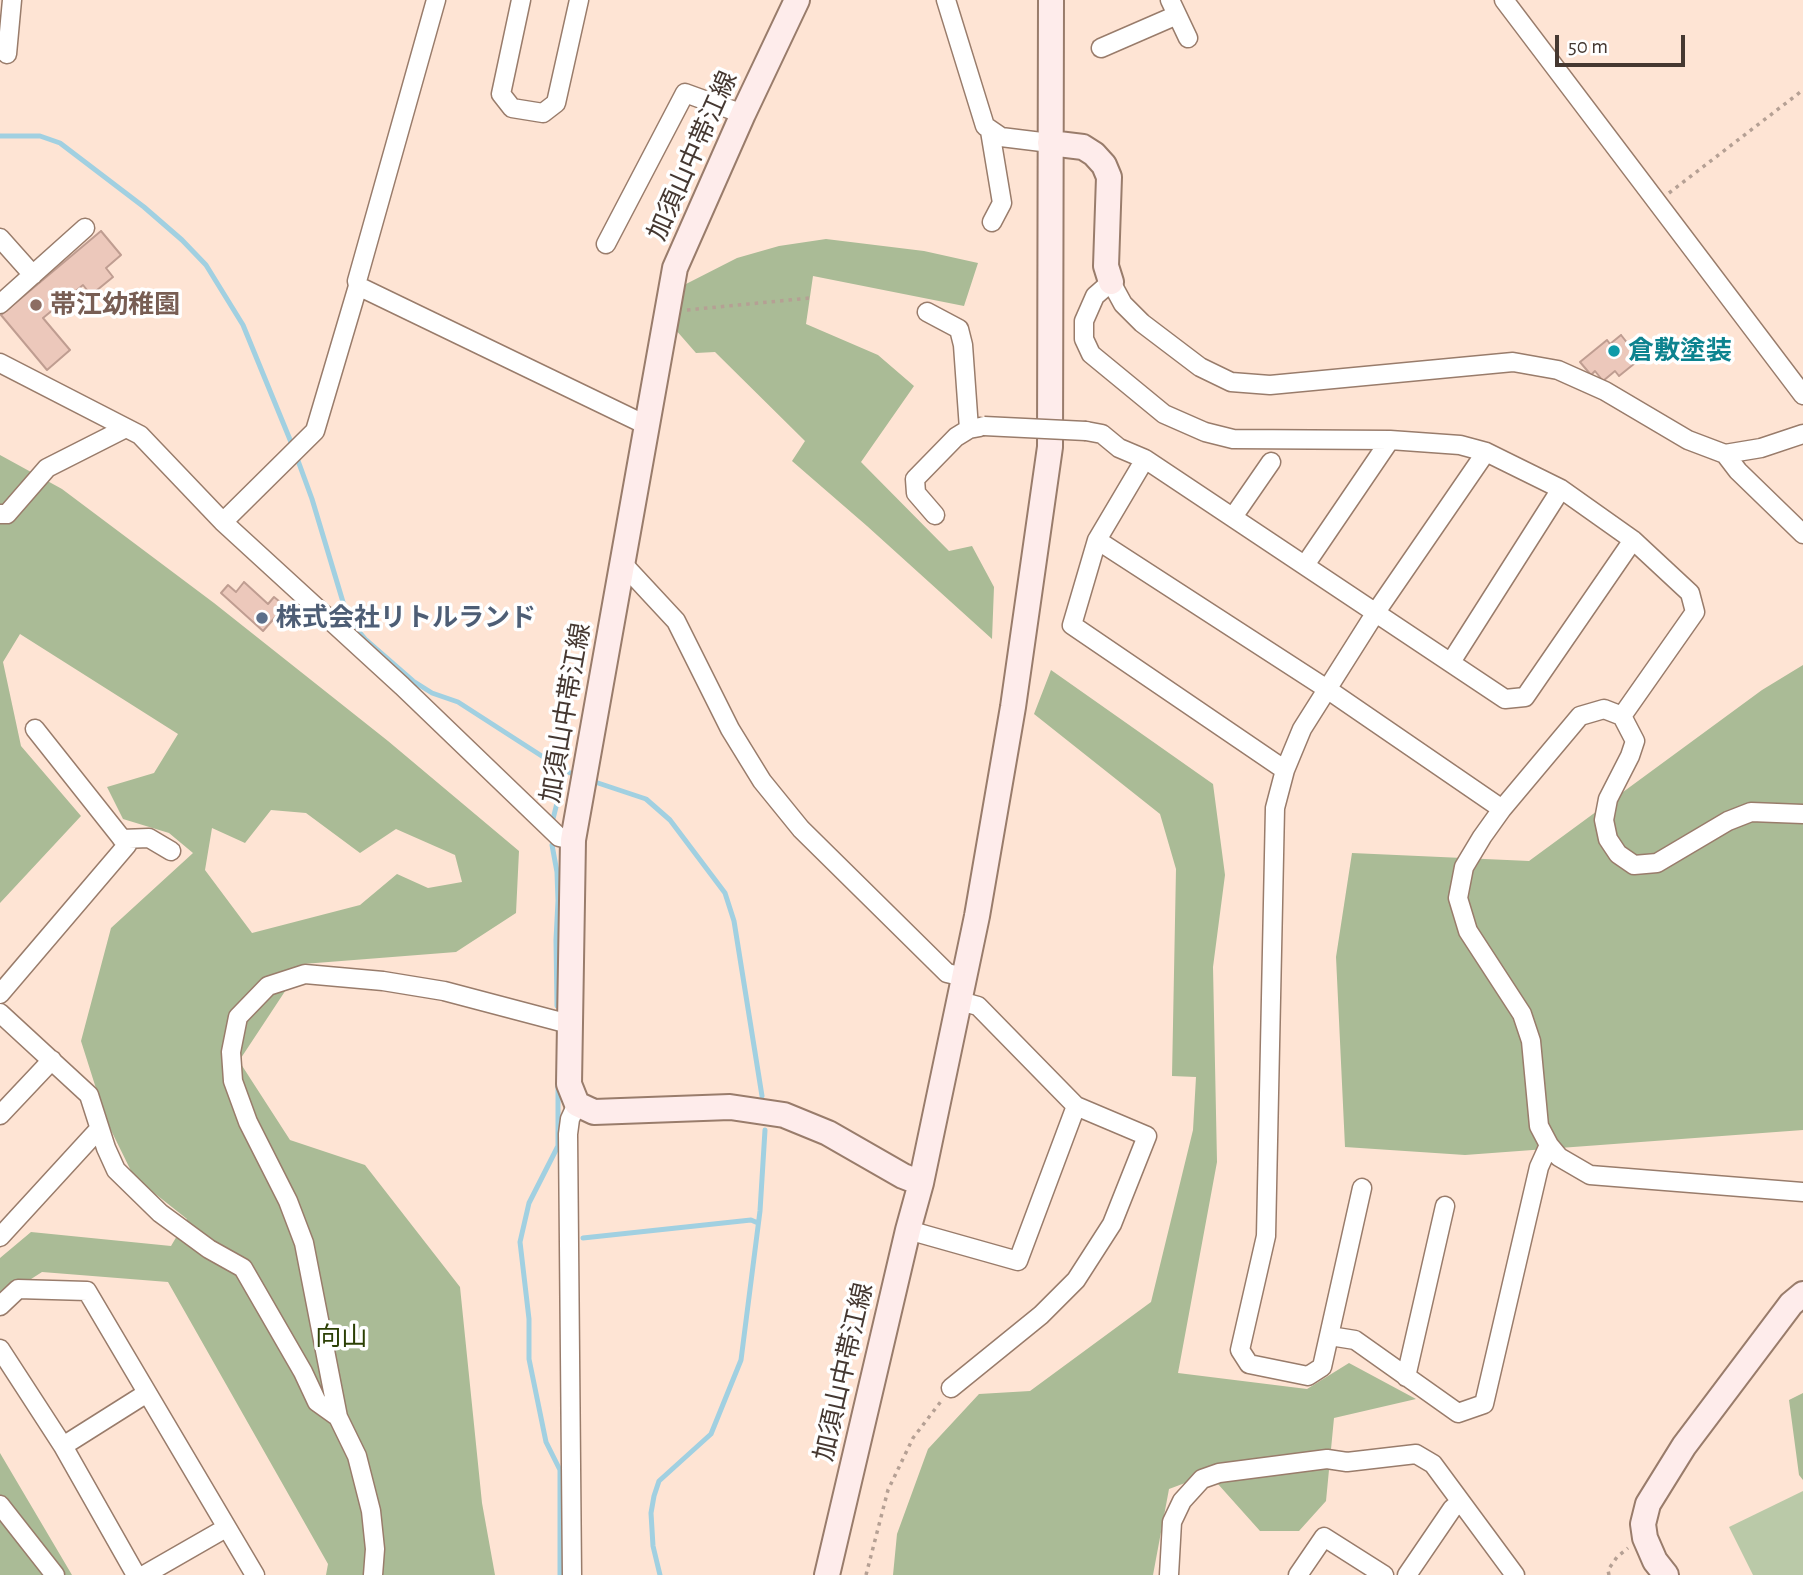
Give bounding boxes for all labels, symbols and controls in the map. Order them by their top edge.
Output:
scale bar [1558,21,1688,65]
text: 50 m [1568,36,1608,57]
street label: 加須山中帯江線 [642,67,744,245]
place label: 帯江幼稚園 [50,289,180,321]
marker: 帯江幼稚園 [28,297,44,313]
place label: 倉敷塗装 [1628,335,1732,367]
marker: 倉敷塗装 [1606,343,1622,359]
place label: 株式会社リトルランド [276,602,536,634]
marker: 株式会社リトルランド [254,610,270,626]
street label: 加須山中帯江線 [535,621,597,805]
street label: 加須山中帯江線 [808,1280,880,1464]
park label: 向山 [315,1321,367,1353]

